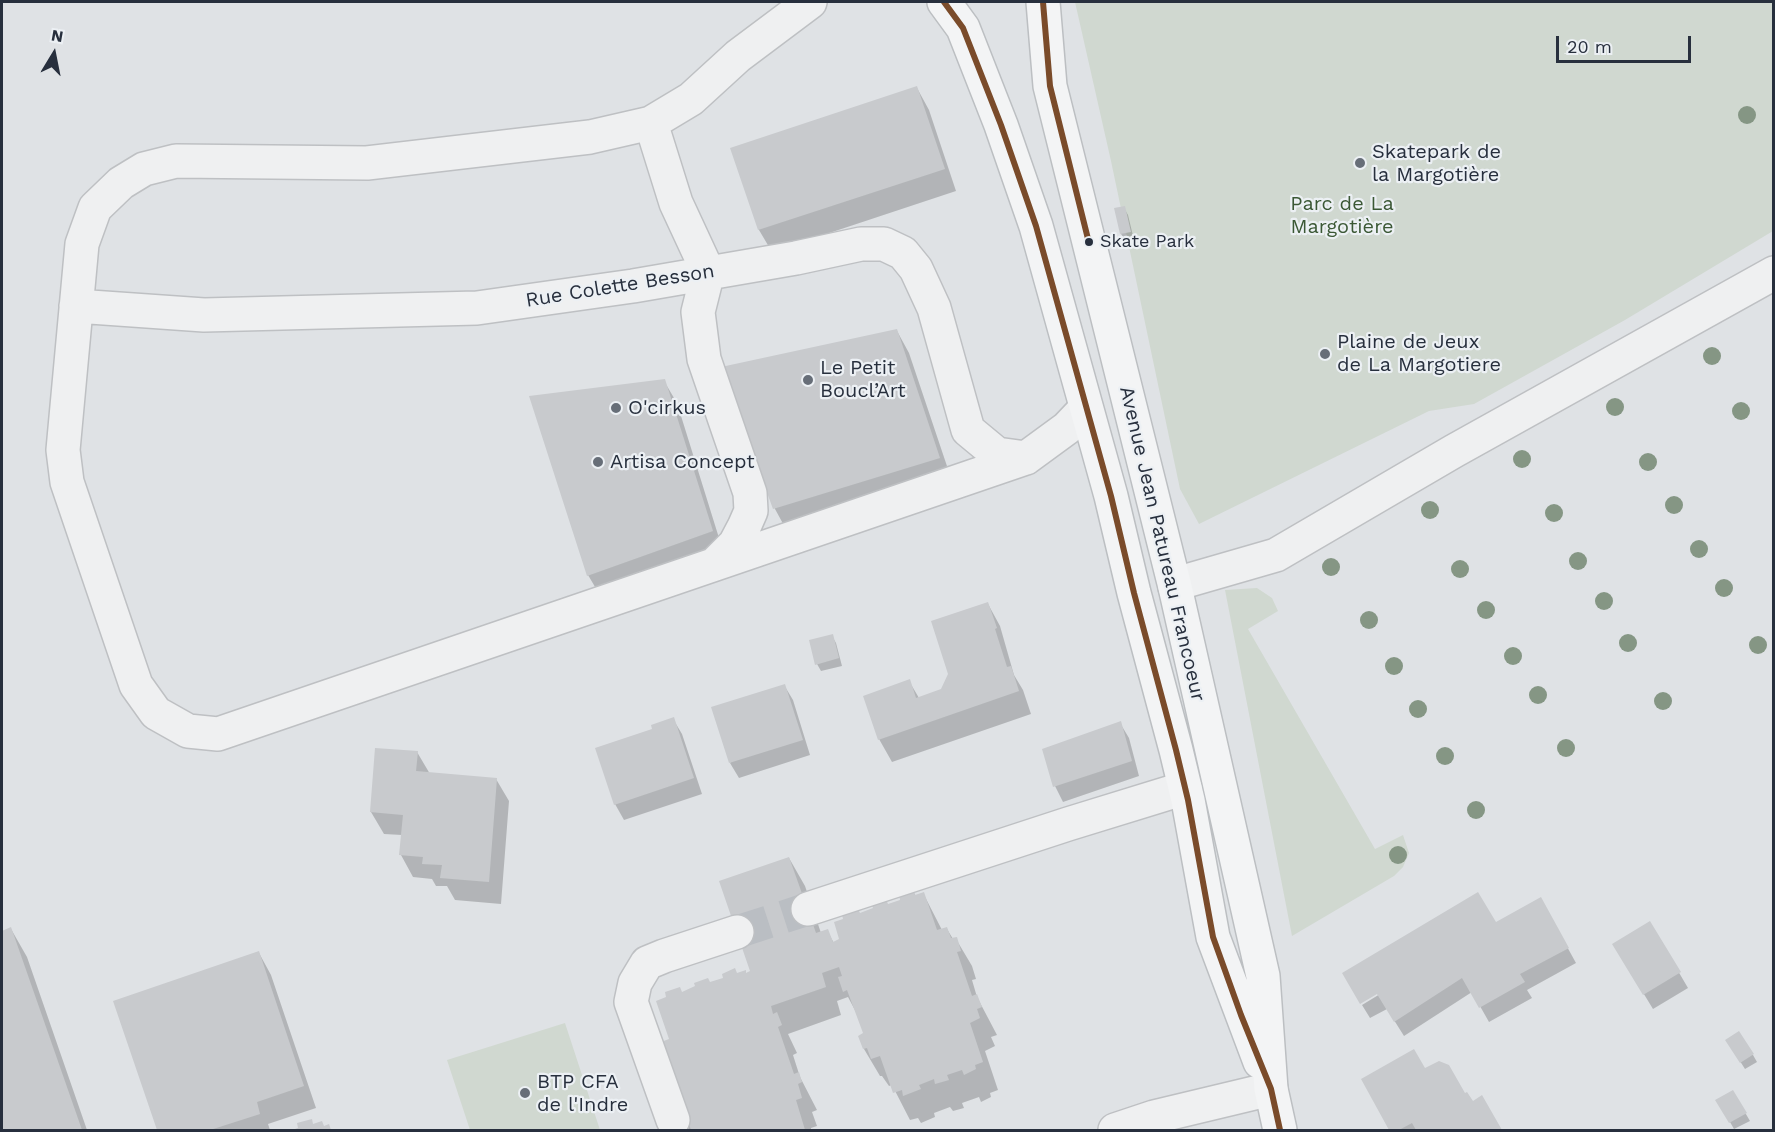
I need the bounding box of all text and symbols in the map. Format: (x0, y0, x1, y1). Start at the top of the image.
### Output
north arrow (24, 24, 84, 84)
scale bar (1559, 24, 1694, 62)
text: N (50, 25, 65, 46)
text: 20 m (1567, 36, 1612, 57)
place label: Skatepark de la Margotière (1372, 140, 1501, 187)
marker: Skatepark de la Margotière (1353, 156, 1367, 170)
park label: Parc de La Margotière (1290, 192, 1394, 239)
place label: Skate Park (1100, 231, 1194, 253)
marker: Skate Park (1083, 236, 1095, 248)
street label: Rue Colette Besson (524, 259, 716, 313)
place label: Plaine de Jeux de La Margotiere (1337, 330, 1501, 377)
marker: Plaine de Jeux de La Margotiere (1318, 347, 1332, 361)
place label: Le Petit Boucl’Art (820, 356, 906, 403)
marker: Le Petit Boucl’Art (801, 373, 815, 387)
street label: Avenue Jean Patureau Francoeur (1114, 384, 1210, 704)
place label: O'cirkus (628, 396, 706, 420)
marker: O'cirkus (609, 401, 623, 415)
place label: Artisa Concept (610, 450, 755, 474)
marker: Artisa Concept (591, 455, 605, 469)
place label: BTP CFA de l'Indre (537, 1070, 628, 1117)
marker: BTP CFA de l'Indre (518, 1086, 532, 1100)

